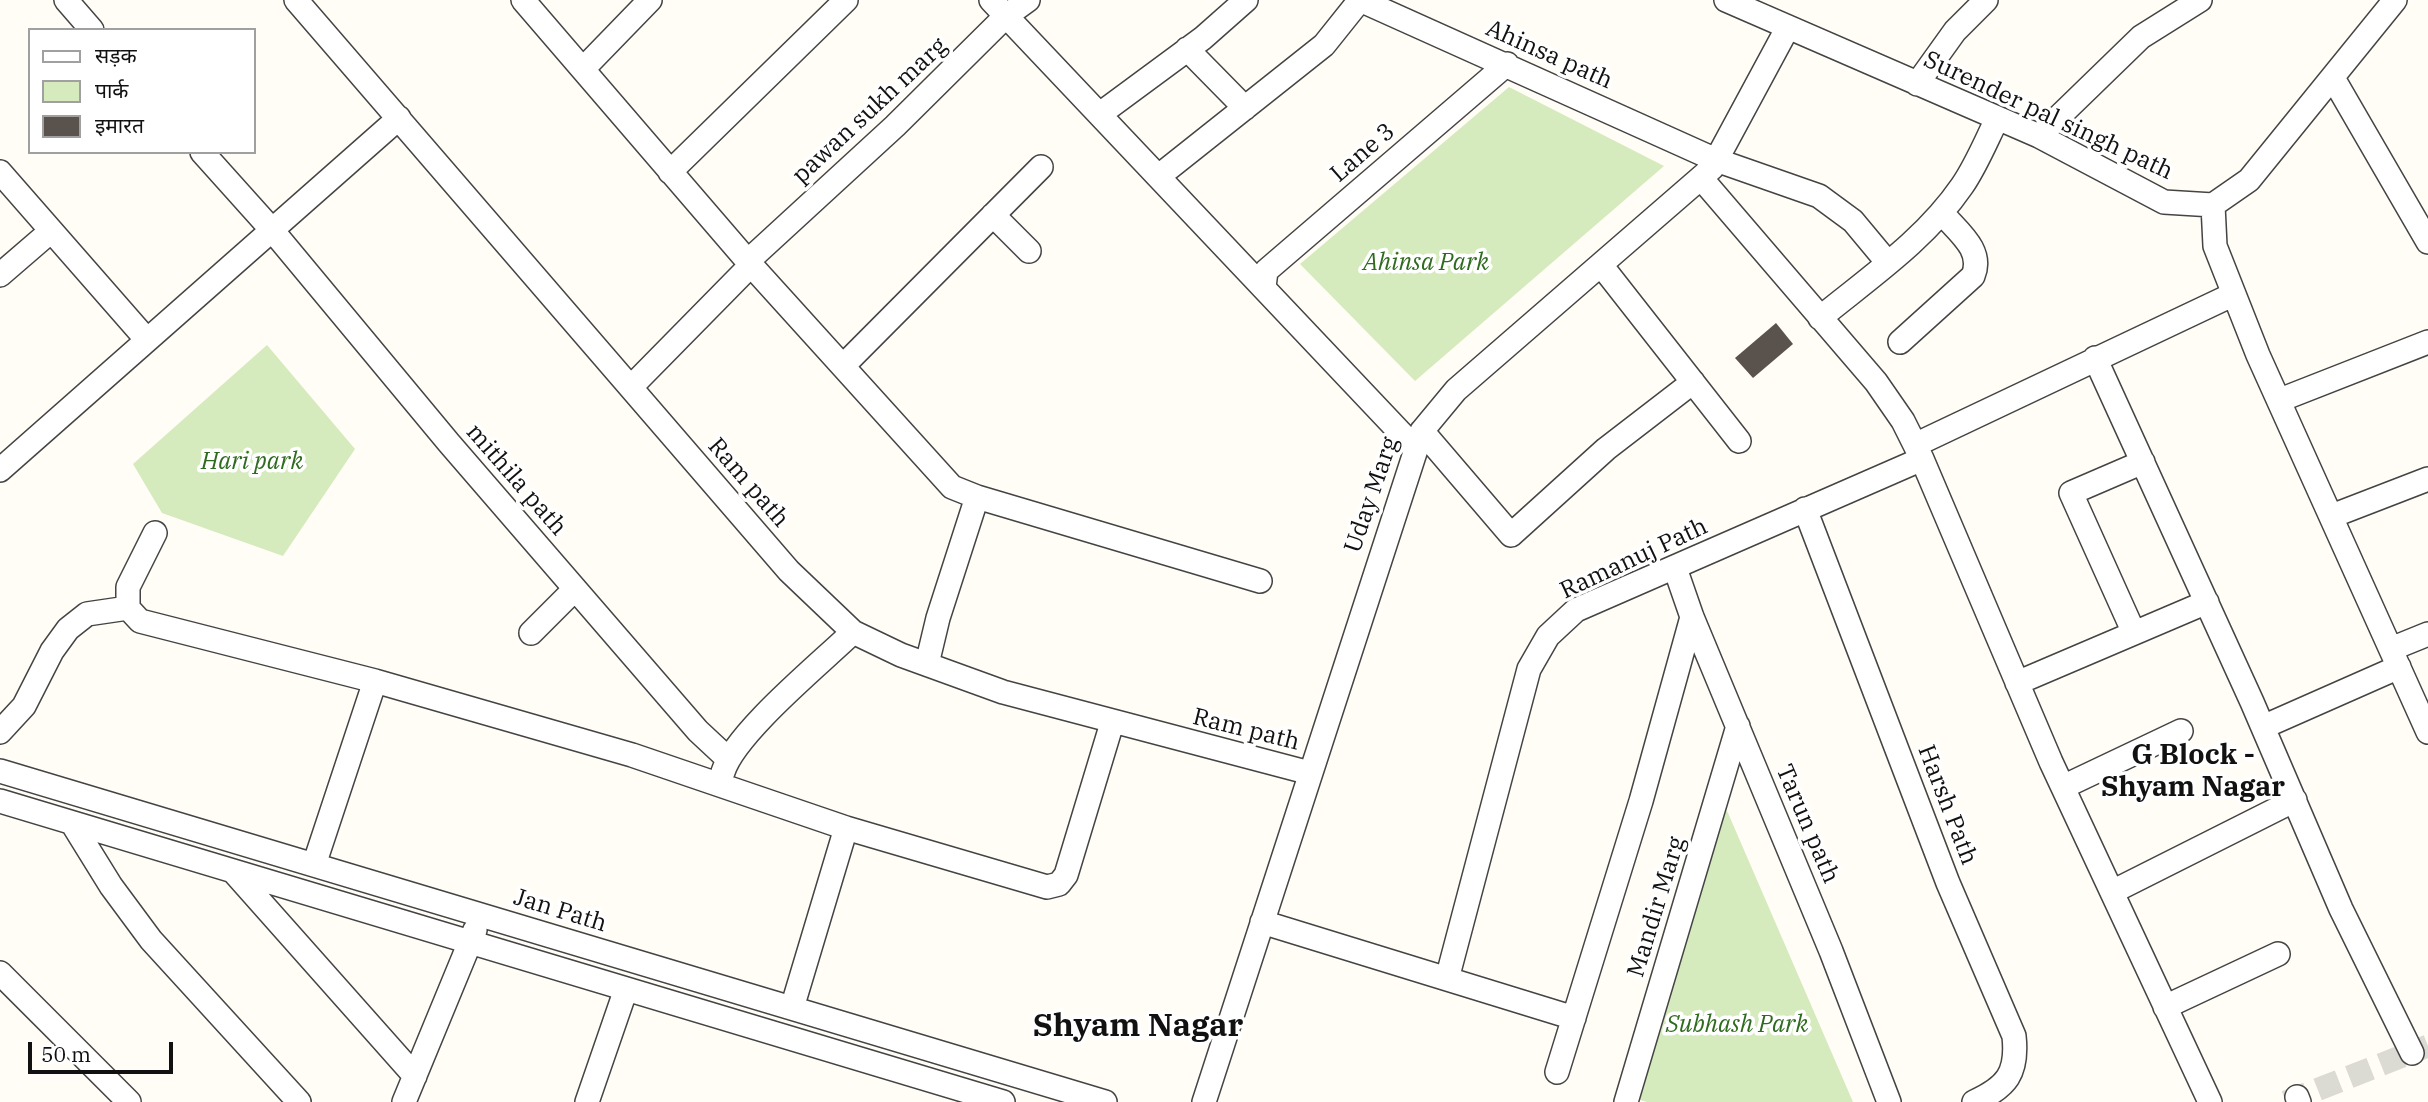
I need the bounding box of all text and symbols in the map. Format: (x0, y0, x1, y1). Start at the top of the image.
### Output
street label: Ahinsa path (1481, 14, 1617, 96)
legend (28, 28, 256, 154)
street label: pawan sukh marg (787, 32, 953, 190)
text: सड़क (95, 41, 137, 69)
street label: Surender pal singh path (1919, 46, 2177, 186)
text: पार्क (95, 76, 129, 104)
text: इमारत (95, 111, 144, 139)
street label: Lane 3 (1325, 117, 1401, 189)
park label: Ahinsa Park (1363, 249, 1489, 277)
street label: mithila path (460, 418, 572, 542)
street label: Ram path (701, 432, 795, 534)
street label: Uday Marg (1339, 433, 1405, 557)
park label: Hari park (201, 448, 303, 476)
street label: Ramanuj Path (1556, 512, 1712, 606)
street label: Ram path (1190, 703, 1302, 757)
district label: G Block - Shyam Nagar (2101, 739, 2285, 805)
street label: Harsh Path (1911, 741, 1983, 869)
street label: Tarun path (1769, 760, 1845, 888)
street label: Mandir Marg (1622, 833, 1692, 981)
street label: Jan Path (510, 883, 610, 939)
district label: Shyam Nagar (1033, 1008, 1243, 1046)
park label: Subhash Park (1666, 1011, 1808, 1039)
scale bar (32, 1028, 177, 1072)
text: 50 m (41, 1040, 91, 1068)

